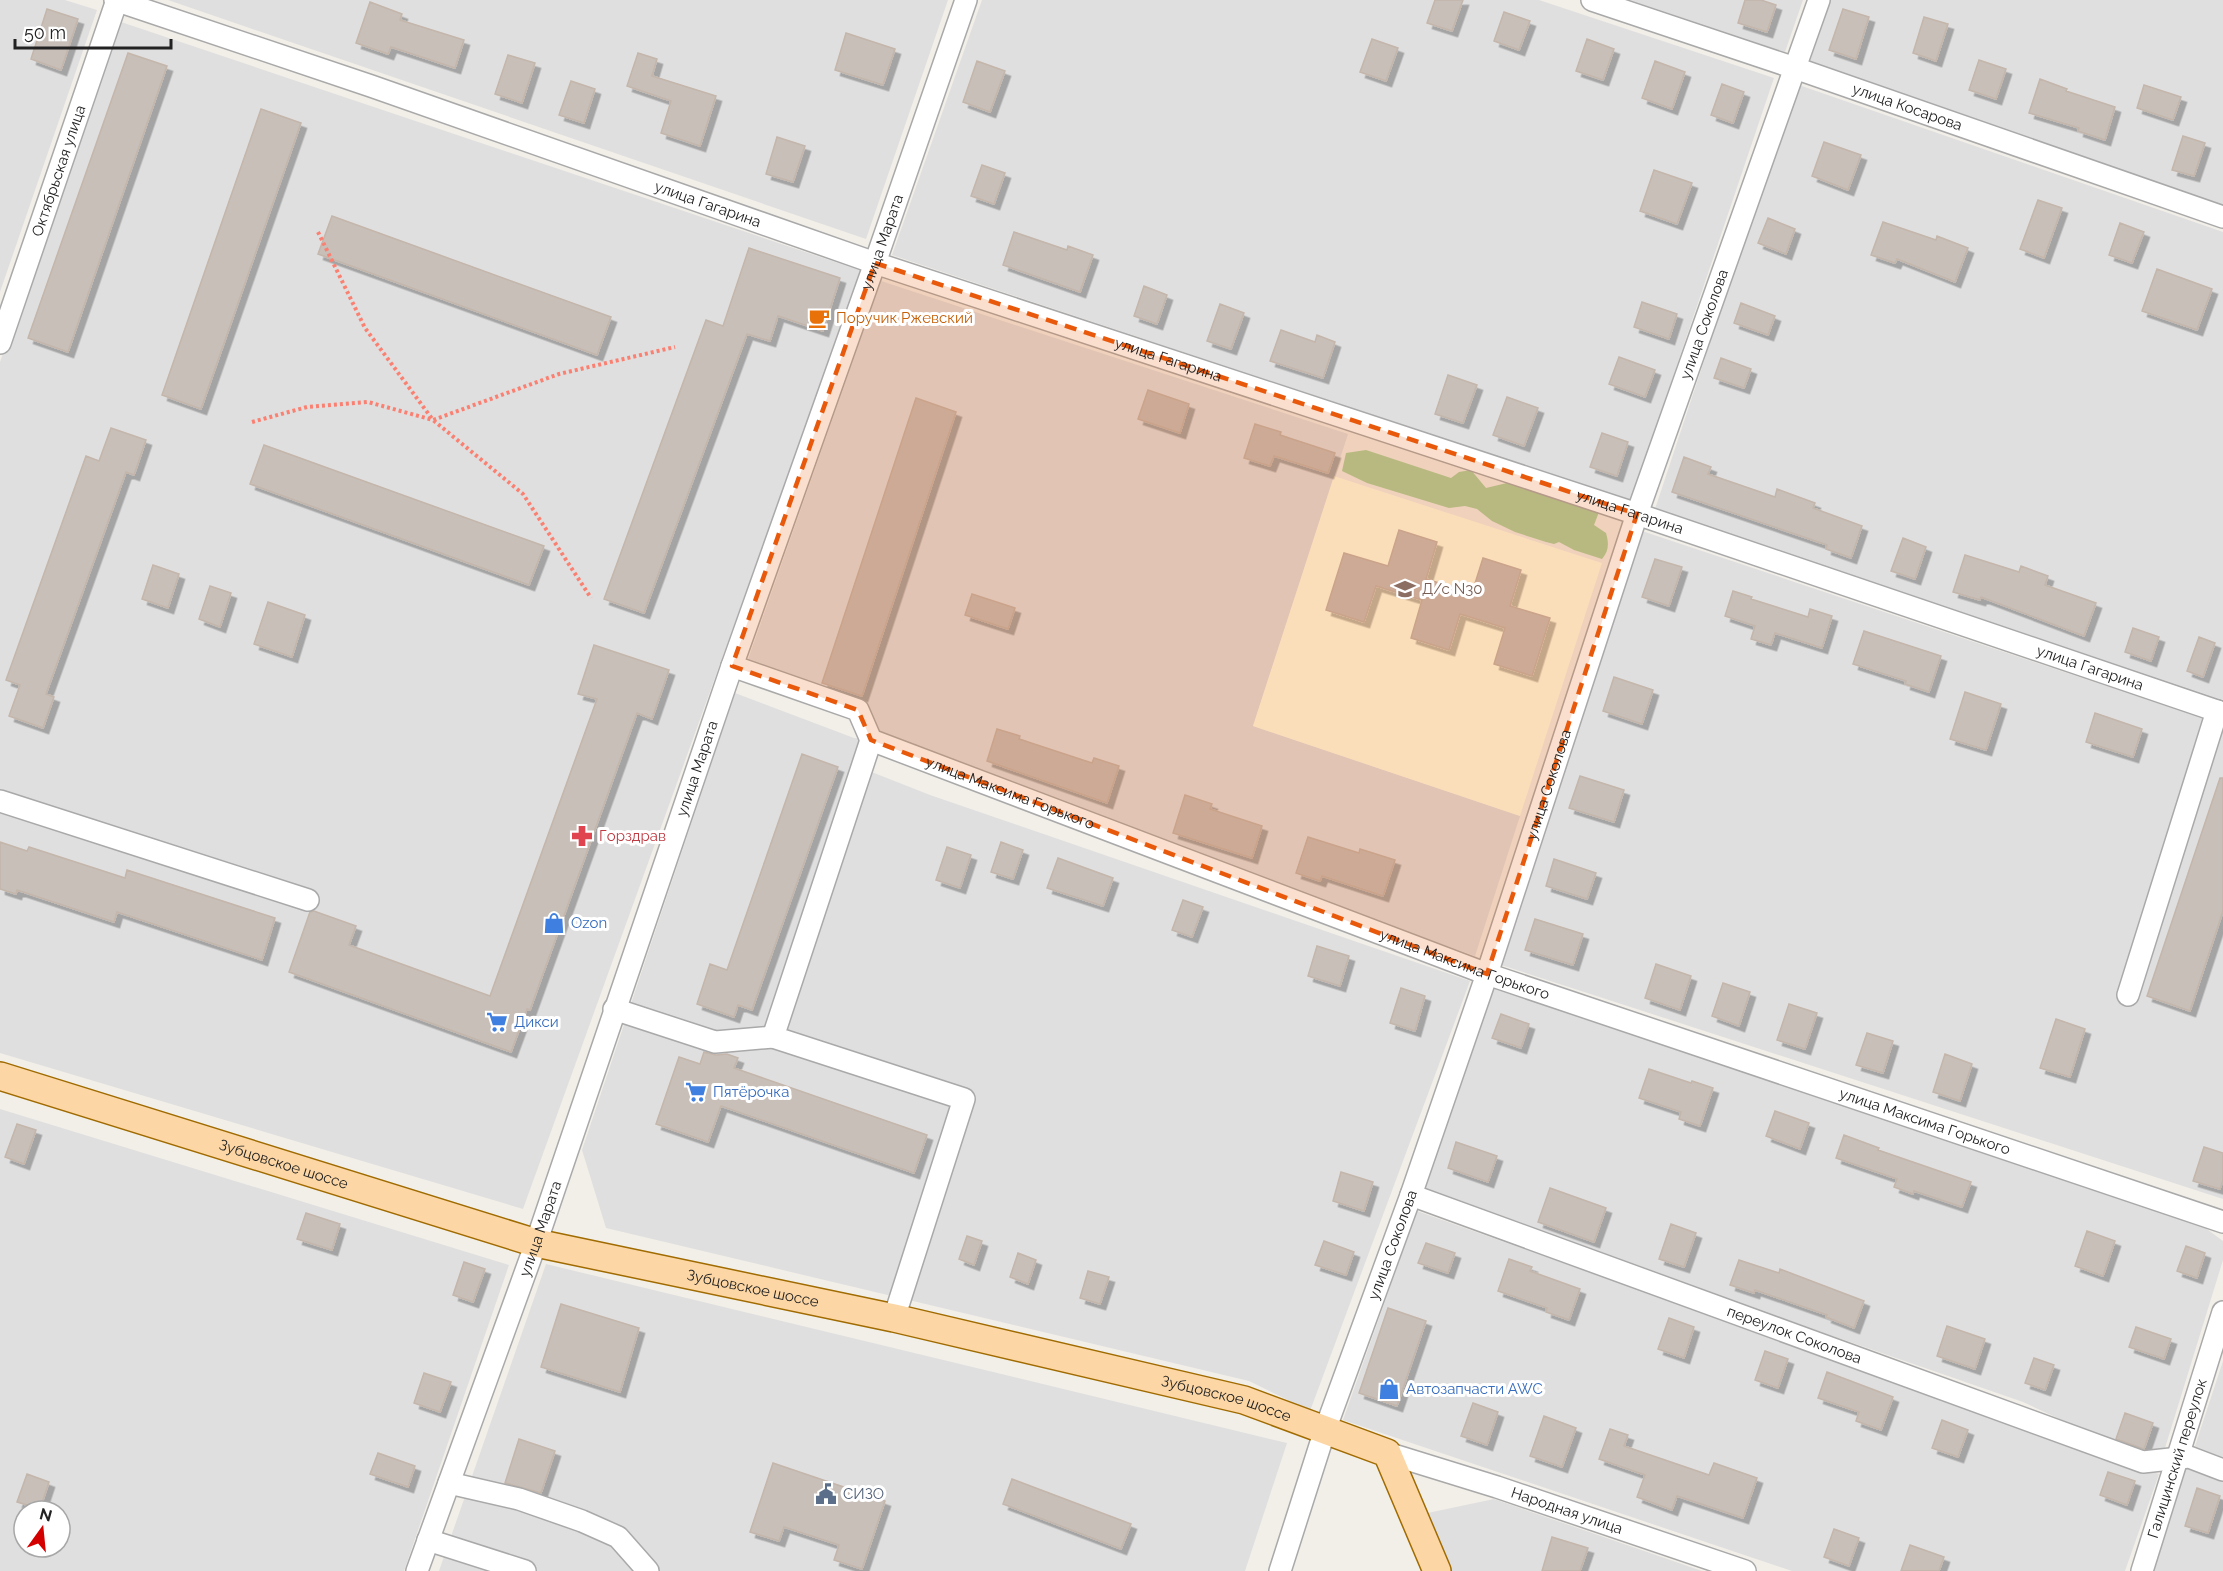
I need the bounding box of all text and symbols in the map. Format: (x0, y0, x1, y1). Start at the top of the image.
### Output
scale bar (15, 12, 171, 50)
text: 50 m (24, 22, 66, 43)
street label: улица Косарова (1850, 80, 1965, 135)
street label: Октябрьская улица (28, 103, 89, 239)
street label: улица Гагарина (652, 177, 763, 231)
street label: улица Марата (857, 192, 907, 292)
street label: улица Соколова (1676, 267, 1732, 382)
cafe icon: Поручик Ржевский (807, 306, 831, 330)
place label: Поручик Ржевский (836, 309, 973, 327)
street label: улица Гагарина (1112, 334, 1224, 386)
street label: улица Гагарина (1574, 486, 1686, 538)
school or university icon: Д/с N30 (1393, 577, 1417, 601)
place label: Д/с N30 (1422, 580, 1482, 598)
street label: улица Гагарина (2034, 641, 2146, 694)
street label: улица Марата (673, 718, 722, 819)
street label: улица Соколова (1522, 727, 1575, 842)
street label: улица Максима Горького (923, 753, 1097, 833)
pharmacy icon: Горздрав (570, 824, 594, 848)
place label: Горздрав (599, 827, 666, 845)
shop icon: Ozon (542, 911, 566, 935)
place label: Ozon (571, 914, 607, 932)
street label: улица Максима Горького (1377, 925, 1552, 1003)
supermarket icon: Дикси (485, 1010, 509, 1034)
place label: Дикси (514, 1013, 559, 1031)
supermarket icon: Пятёрочка (684, 1080, 708, 1104)
place label: Пятёрочка (713, 1083, 789, 1101)
street label: улица Максима Горького (1837, 1084, 2013, 1159)
street label: Зубцовское шоссе (217, 1136, 351, 1193)
street label: улица Марата (516, 1178, 565, 1279)
street label: улица Соколова (1364, 1188, 1421, 1302)
street label: Зубцовское шоссе (685, 1266, 821, 1311)
street label: переулок Соколова (1725, 1302, 1864, 1368)
street label: Зубцовское шоссе (1159, 1372, 1294, 1426)
street label: Галицинский переулок (2144, 1376, 2211, 1540)
shop icon: Автозапчасти AWC (1377, 1377, 1401, 1401)
place label: Автозапчасти AWC (1406, 1380, 1543, 1398)
public building icon: СИЗО (814, 1482, 838, 1506)
street label: Народная улица (1509, 1483, 1625, 1538)
place label: СИЗО (843, 1485, 884, 1503)
north arrow (12, 1499, 72, 1559)
text: N (37, 1504, 54, 1526)

